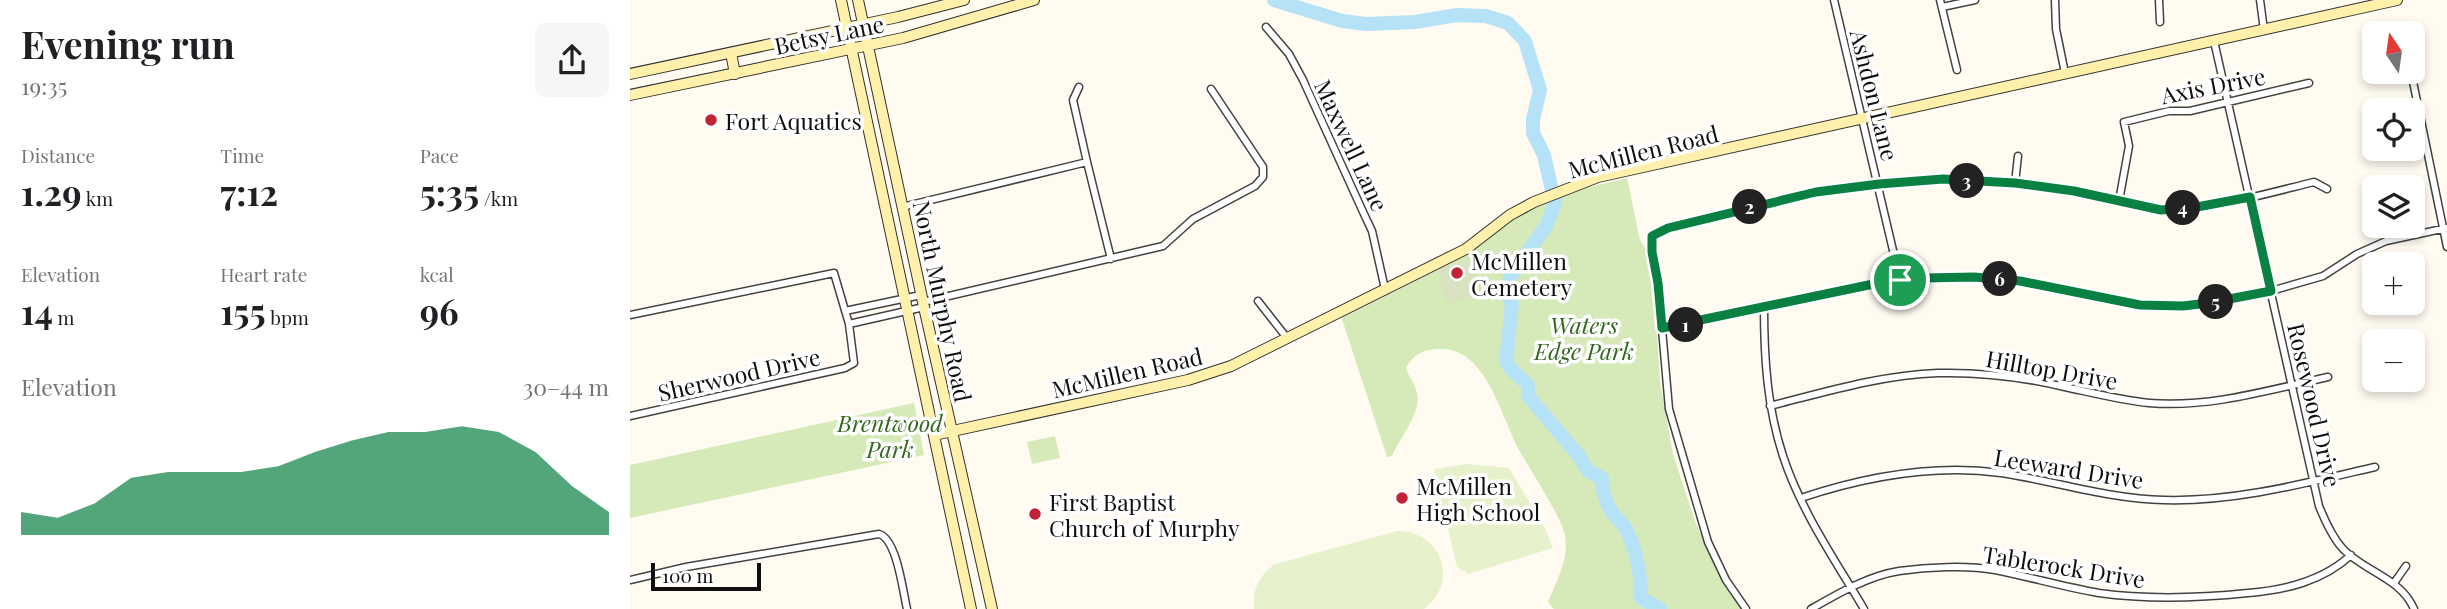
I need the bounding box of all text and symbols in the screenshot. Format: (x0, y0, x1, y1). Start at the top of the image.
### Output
street label: Betsy Lane (771, 7, 887, 61)
text: Evening run (21, 18, 235, 69)
north arrow (2362, 21, 2426, 84)
map controls (2362, 21, 2425, 392)
button: share (535, 23, 609, 97)
street label: Ashdon Lane (1844, 25, 1906, 164)
street label: Axis Drive (2157, 60, 2268, 110)
text: 19:35 (21, 70, 67, 101)
street label: Maxwell Lane (1308, 74, 1396, 216)
button: locate (2362, 98, 2425, 161)
place label: Fort Aquatics (725, 105, 862, 136)
marker: Fort Aquatics (703, 112, 719, 128)
street label: McMillen Road (1565, 117, 1721, 185)
text: Distance (21, 142, 95, 168)
text: Time (220, 142, 264, 168)
text: Pace (420, 142, 459, 168)
pin: 3 (1950, 164, 1984, 198)
text: 3 (1962, 167, 1971, 193)
text: 1.29 (21, 168, 82, 215)
text: 7:12 (220, 168, 278, 215)
text: 5:35 (420, 168, 479, 215)
button: layers (2362, 175, 2425, 238)
text: km (82, 185, 113, 211)
text: /km (479, 185, 518, 211)
pin: 2 (1732, 190, 1768, 224)
pin: 4 (2166, 190, 2200, 226)
text: 2 (1745, 193, 1754, 219)
text: 4 (2177, 194, 2188, 220)
street label: North Murphy Road (907, 197, 979, 405)
place label: McMillen Cemetery (1471, 245, 1573, 302)
pin (1870, 250, 1930, 310)
button: + (2362, 252, 2425, 315)
text: Elevation (21, 261, 100, 287)
text: Heart rate (220, 261, 307, 287)
text: kcal (420, 261, 454, 287)
icon: arrive (1881, 261, 1919, 299)
pin: 6 (1982, 262, 2018, 296)
marker: McMillen Cemetery (1449, 265, 1465, 281)
text: 6 (1994, 265, 2005, 291)
pin: 5 (2198, 284, 2234, 320)
text: 14 (21, 287, 53, 334)
text: 155 (220, 287, 265, 334)
text: 96 (420, 287, 459, 334)
text: 5 (2211, 288, 2220, 314)
text: m (53, 304, 75, 330)
text: bpm (265, 304, 309, 330)
pin: 1 (1668, 308, 1704, 342)
park label: Waters Edge Park (1533, 309, 1634, 366)
text: 1 (1682, 311, 1689, 337)
street label: Rosewood Drive (2281, 320, 2349, 490)
button: − (2362, 329, 2425, 392)
street label: Sherwood Drive (655, 340, 823, 408)
street label: McMillen Road (1049, 340, 1205, 404)
street label: Hilltop Drive (1984, 342, 2120, 396)
text: Elevation (21, 371, 117, 402)
text: 30–44 m (523, 371, 609, 402)
park label: Brentwood Park (836, 407, 943, 464)
street label: Leeward Drive (1992, 441, 2146, 495)
place label: McMillen High School (1416, 470, 1541, 527)
place label: First Baptist Church of Murphy (1049, 486, 1240, 543)
marker: McMillen High School (1394, 490, 1410, 506)
marker: First Baptist Church of Murphy (1027, 506, 1043, 522)
street label: Tablerock Drive (1981, 538, 2147, 594)
scale bar (651, 560, 761, 592)
text: 100 m (662, 562, 713, 588)

